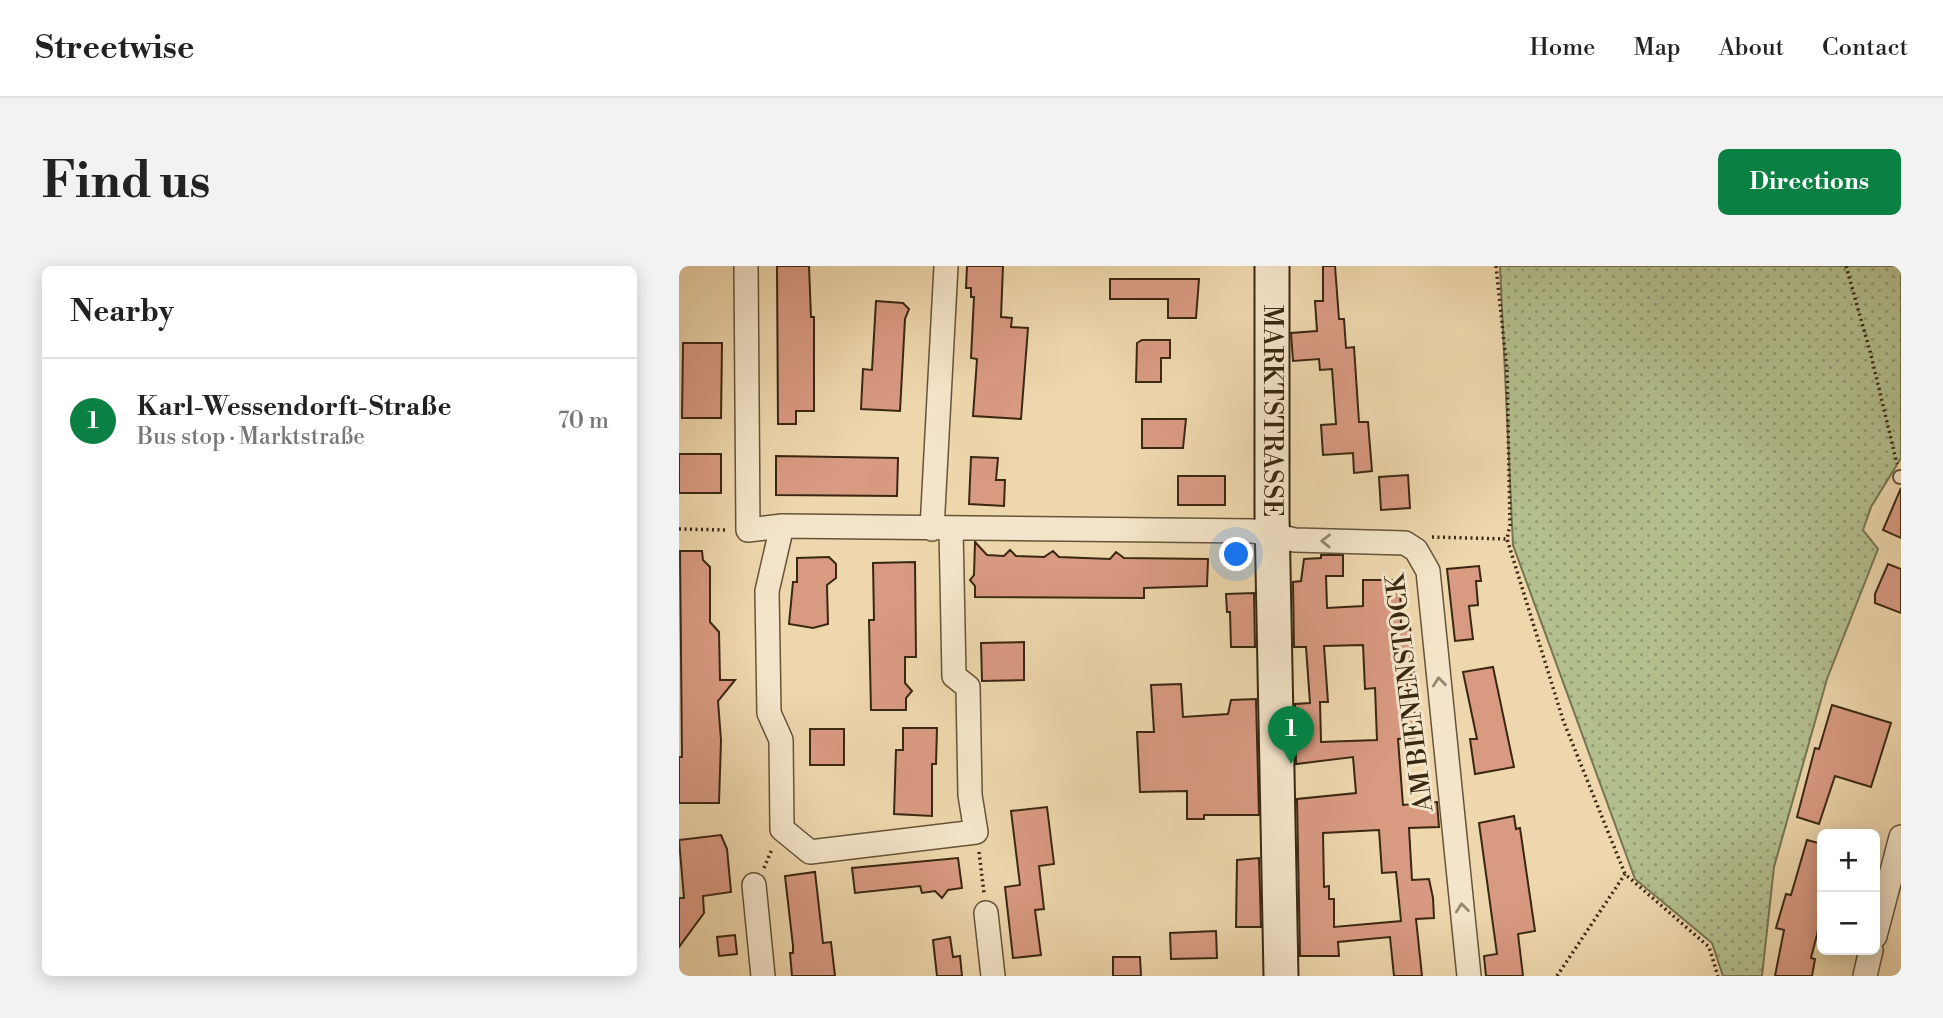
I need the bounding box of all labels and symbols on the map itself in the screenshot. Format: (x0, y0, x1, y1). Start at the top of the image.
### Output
street label: MARKTSTRASSE (1256, 305, 1288, 517)
one-way arrow (1320, 533, 1331, 548)
your location (1219, 537, 1253, 571)
street label: AM BIENENSTOCK (1379, 570, 1441, 815)
one-way arrow (1432, 676, 1447, 687)
pin: 1 (1268, 706, 1314, 764)
one-way arrow (1455, 902, 1470, 914)

